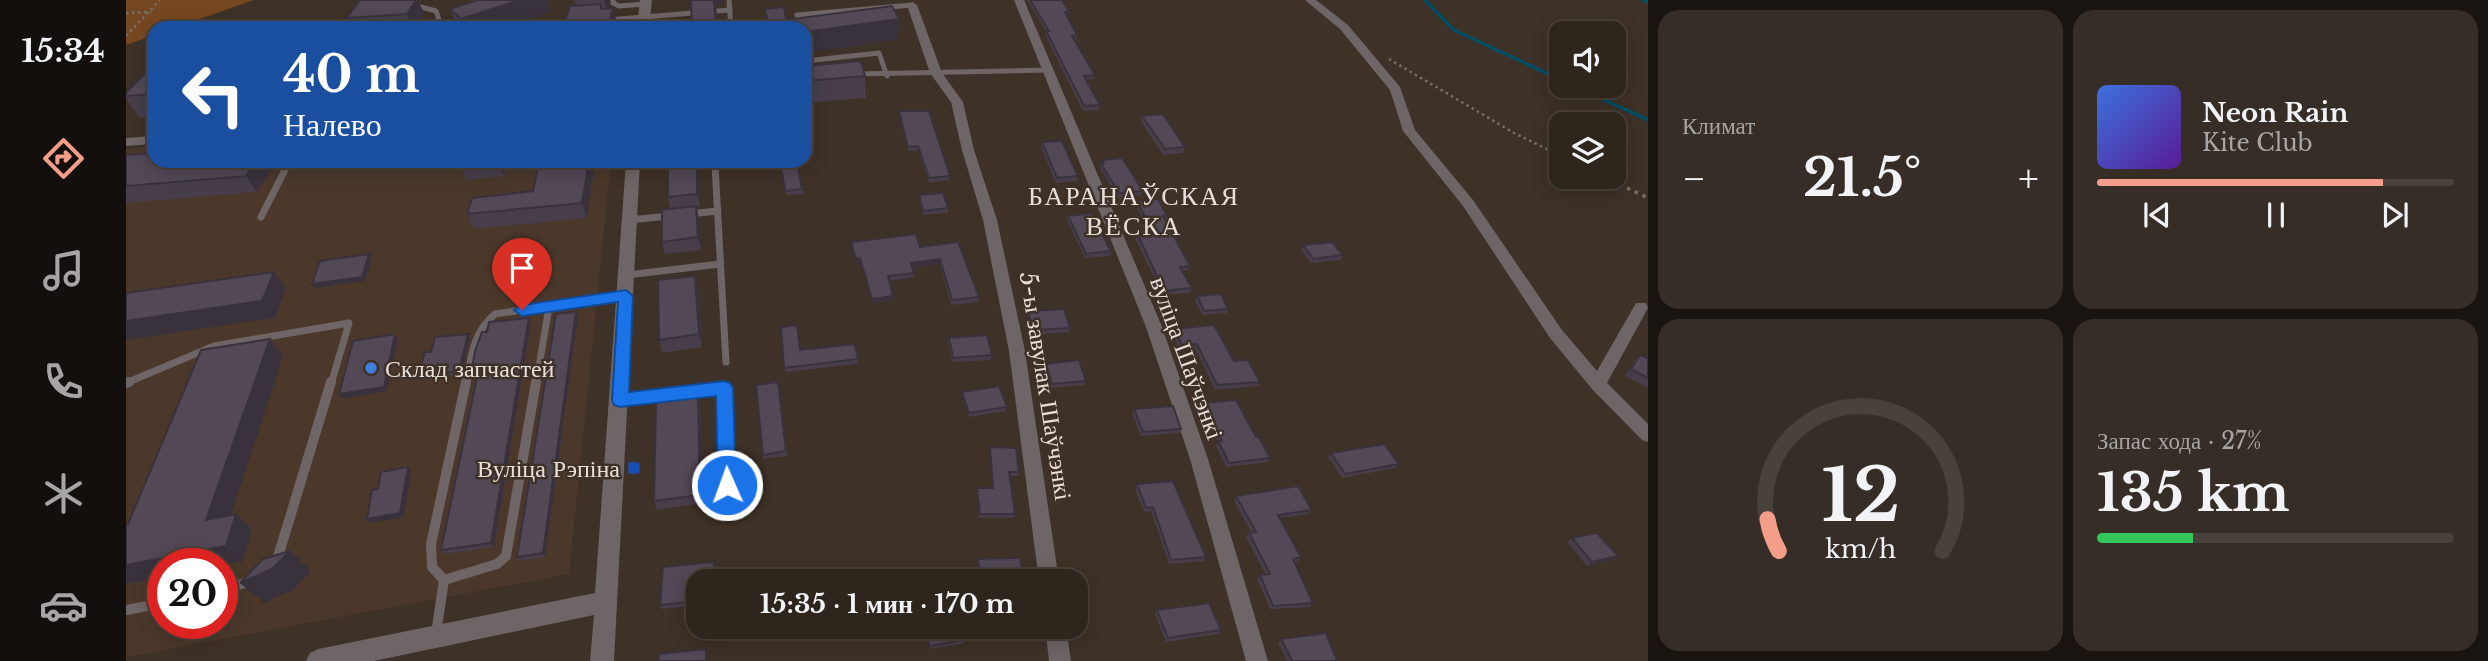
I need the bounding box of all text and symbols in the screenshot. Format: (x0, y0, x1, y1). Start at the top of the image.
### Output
map controls (1549, 21, 1626, 189)
button: sound (1549, 21, 1626, 98)
text: 15:34 (21, 31, 105, 71)
text: 40 m (283, 44, 420, 105)
icon: left (168, 49, 259, 140)
text: Neon Rain (2202, 97, 2348, 129)
text: Налево (283, 105, 382, 145)
button: layers (1549, 112, 1626, 189)
text: Климат (1682, 112, 1755, 140)
text: Kite Club (2202, 129, 2313, 157)
icon: directions (39, 134, 88, 183)
text: 21.5° (1803, 146, 1921, 210)
text: − (1682, 155, 1706, 202)
text: + (2018, 155, 2039, 202)
district label: БАРАНАЎСКАЯ ВЁСКА (1028, 180, 1240, 242)
icon: previous (2138, 196, 2176, 234)
icon: pause (2257, 196, 2295, 234)
icon: next (2376, 196, 2414, 234)
pin (492, 238, 552, 310)
icon: music (39, 246, 88, 295)
icon: arrive (503, 249, 541, 287)
street label: 5-ы завулак Шаўчэнкі (1014, 270, 1078, 503)
street label: вуліца Шаўчэнкі (1144, 273, 1230, 444)
place label: Склад запчастей (385, 354, 555, 383)
icon: phone (39, 357, 88, 406)
marker: Склад запчастей (363, 360, 379, 376)
text: Запас хода · 27% (2097, 427, 2262, 455)
position arrow (690, 448, 764, 522)
text: 12 (1821, 450, 1900, 541)
place label: Вуліца Рэпіна (477, 454, 620, 483)
marker: Вуліца Рэпіна (626, 460, 642, 476)
text: 135 km (2097, 461, 2290, 525)
icon: climate (39, 469, 88, 518)
text: km/h (1825, 534, 1896, 565)
speed limit sign: 20 (147, 548, 238, 639)
icon: car (39, 581, 88, 630)
text: 15:35 · 1 мин · 170 m (760, 588, 1014, 620)

